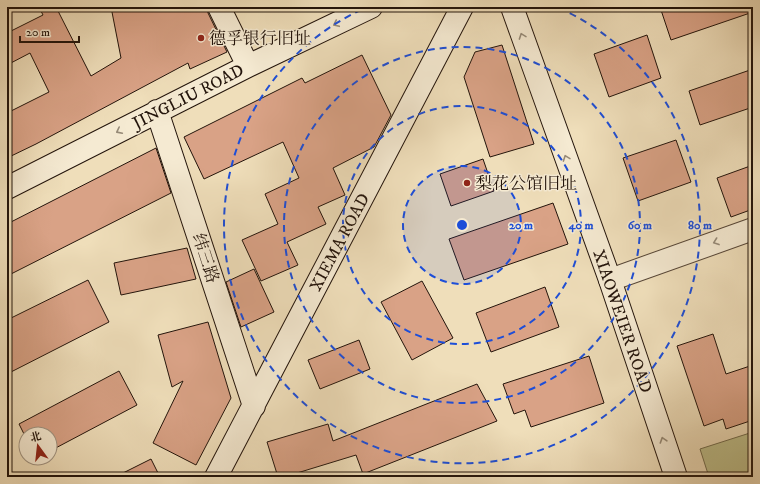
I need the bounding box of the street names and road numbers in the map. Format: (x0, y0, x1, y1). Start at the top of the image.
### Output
street label: JINGLIU ROAD (127, 59, 248, 135)
street label: XIEMA ROAD (305, 190, 375, 295)
street label: 纬三路 (187, 231, 223, 286)
street label: XIAOWEIER ROAD (587, 247, 657, 396)

